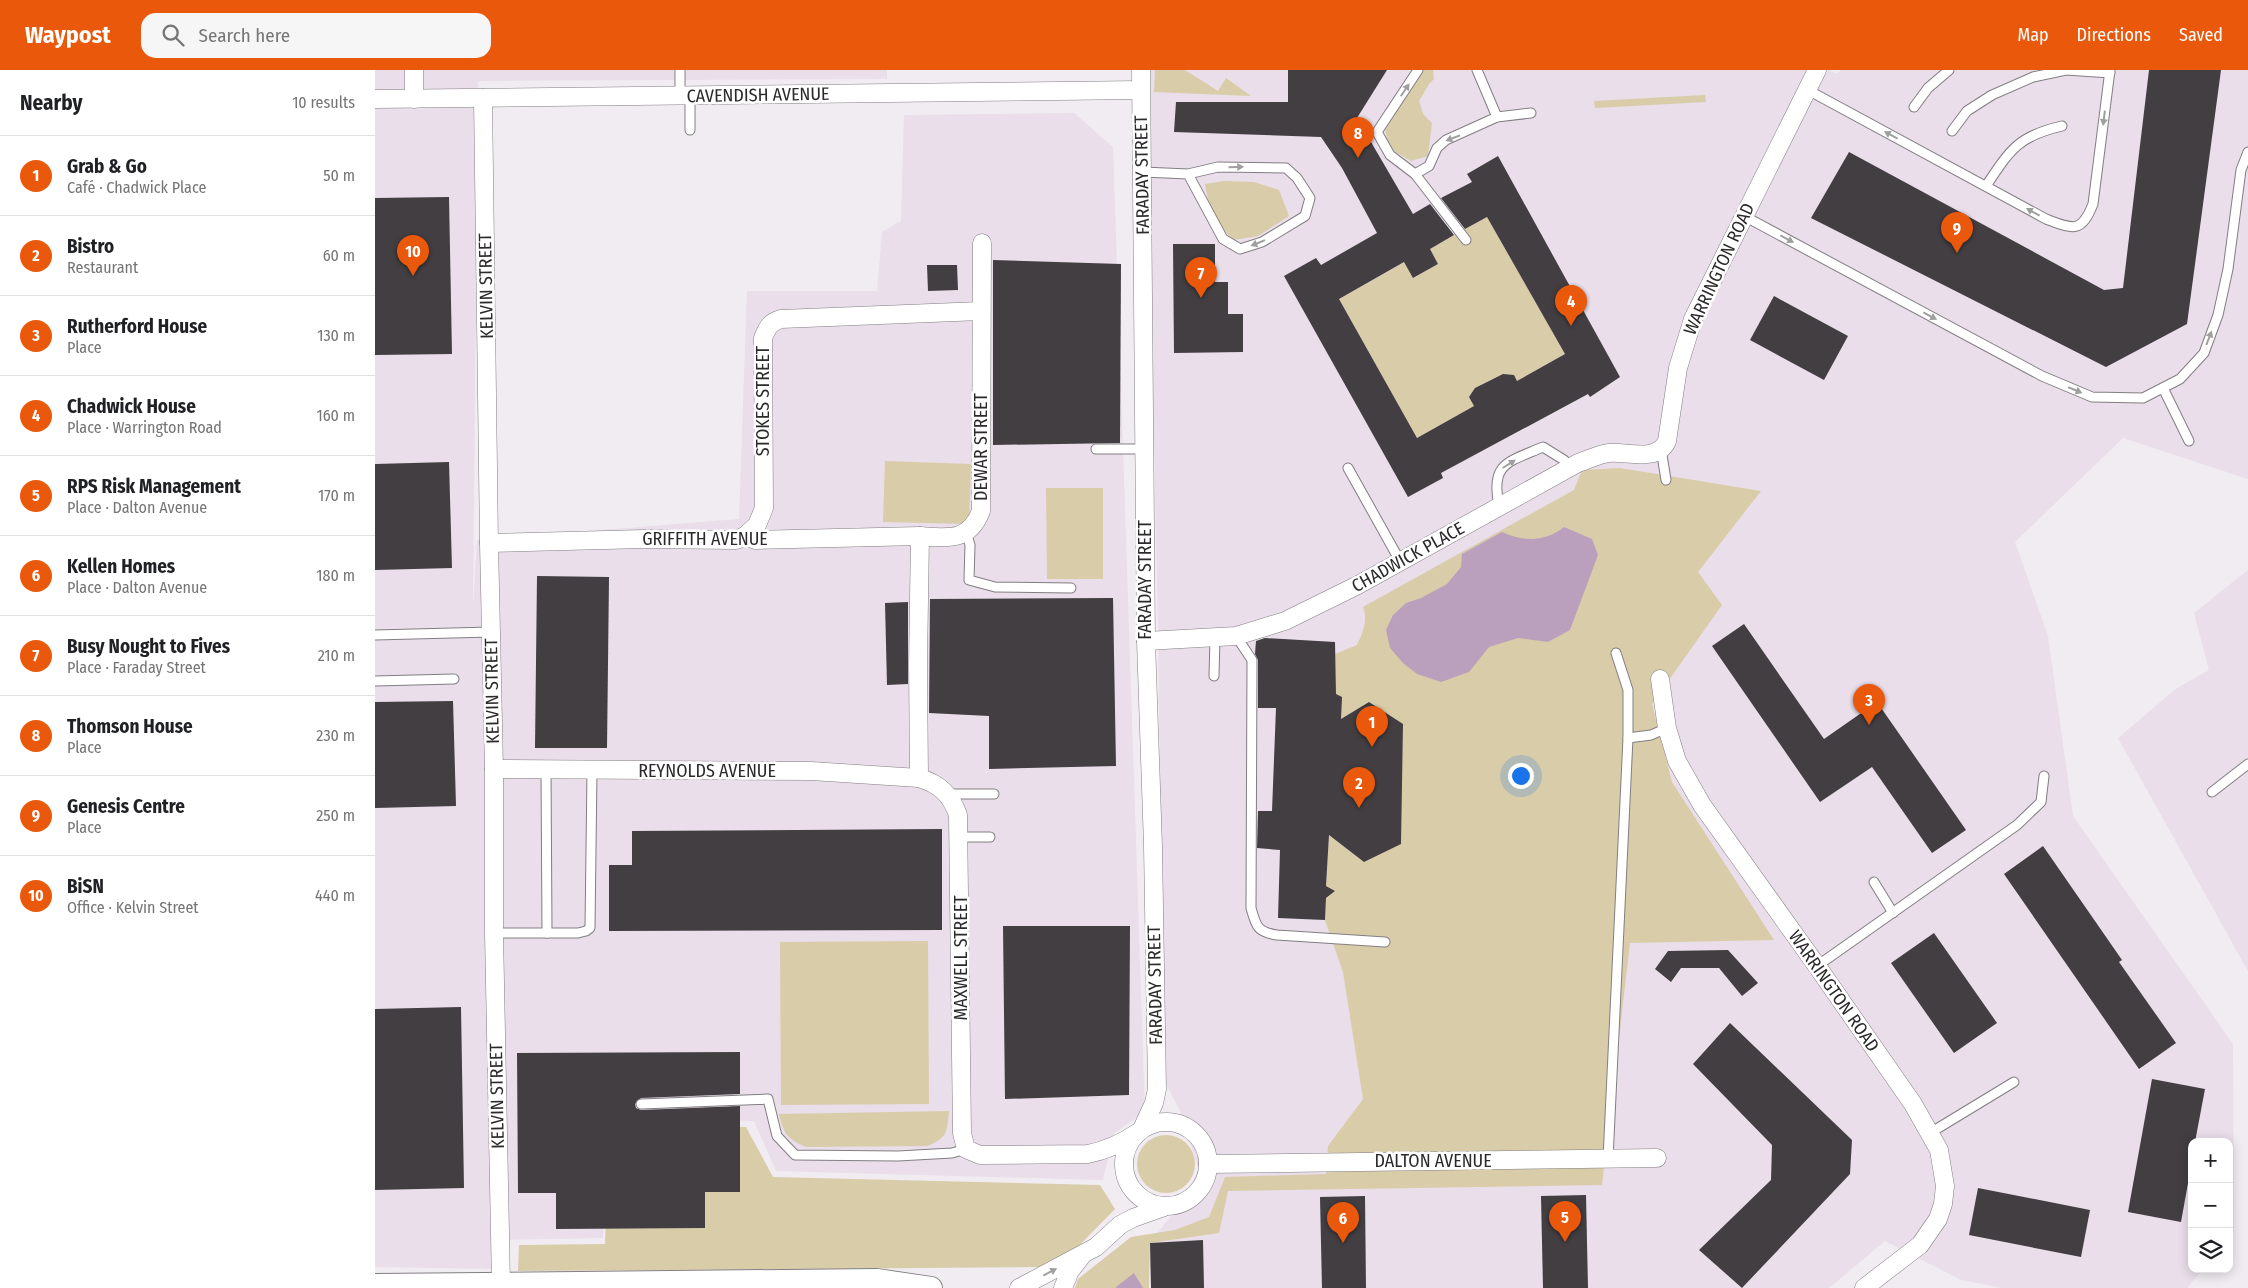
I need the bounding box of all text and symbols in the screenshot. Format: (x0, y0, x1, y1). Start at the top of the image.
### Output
search box (141, 13, 491, 58)
text: Waypost (25, 21, 111, 49)
icon: search (159, 21, 187, 49)
text: Search here (199, 24, 290, 47)
text: Map (2017, 24, 2049, 46)
text: Directions (2077, 24, 2151, 46)
text: Saved (2179, 24, 2223, 46)
street label: CAVENDISH AVENUE (686, 83, 830, 107)
one-way arrow (1400, 84, 1410, 97)
text: Nearby (20, 90, 82, 116)
text: 10 results (292, 93, 355, 112)
one-way arrow (2100, 111, 2108, 127)
street label: FARADAY STREET (1130, 114, 1154, 235)
pin: 8 (1342, 117, 1374, 158)
one-way arrow (1884, 130, 1897, 139)
one-way arrow (1445, 134, 1460, 142)
text: Grab & Go (67, 155, 147, 178)
one-way arrow (1228, 163, 1244, 171)
text: 1 (33, 166, 39, 185)
text: 50 m (323, 166, 355, 185)
text: Café · Chadwick Place (67, 178, 206, 197)
street label: WARRINGTON ROAD (1679, 200, 1759, 338)
one-way arrow (2026, 208, 2041, 216)
pin: 9 (1941, 212, 1973, 253)
street label: KELVIN STREET (474, 232, 498, 339)
text: Bistro (67, 235, 114, 258)
pin: 10 (397, 235, 429, 276)
one-way arrow (1780, 235, 1794, 243)
one-way arrow (1251, 239, 1265, 247)
text: 2 (32, 246, 40, 265)
text: 60 m (323, 246, 355, 265)
pin: 7 (1185, 257, 1217, 298)
text: Restaurant (67, 258, 138, 277)
pin: 4 (1555, 285, 1587, 326)
one-way arrow (1923, 312, 1937, 320)
text: Rutherford House (67, 315, 207, 338)
text: 3 (32, 326, 40, 345)
text: 130 m (317, 326, 355, 345)
one-way arrow (2206, 331, 2213, 346)
text: Place (67, 338, 102, 357)
street label: STOKES STREET (752, 345, 774, 456)
one-way arrow (2067, 387, 2082, 394)
street label: DEWAR STREET (970, 392, 992, 501)
text: Chadwick House (67, 395, 196, 418)
text: 4 (32, 406, 40, 425)
text: 160 m (316, 406, 355, 425)
text: Place · Warrington Road (67, 418, 222, 437)
one-way arrow (1502, 459, 1516, 468)
text: RPS Risk Management (67, 475, 241, 498)
text: 5 (32, 486, 40, 505)
text: 170 m (318, 486, 355, 505)
text: Place · Dalton Avenue (67, 498, 207, 517)
street label: CHADWICK PLACE (1348, 517, 1468, 597)
street label: FARADAY STREET (1134, 519, 1156, 640)
street label: GRIFFITH AVENUE (642, 528, 768, 550)
text: Kellen Homes (67, 555, 175, 578)
text: 6 (32, 566, 40, 585)
text: 180 m (316, 566, 355, 585)
text: Place · Dalton Avenue (67, 578, 207, 597)
text: Busy Nought to Fives (67, 635, 230, 658)
street label: KELVIN STREET (480, 637, 504, 744)
text: 7 (33, 646, 39, 665)
text: 210 m (318, 646, 355, 665)
text: Place · Faraday Street (67, 658, 206, 677)
pin: 3 (1853, 684, 1885, 725)
pin: 1 (1356, 706, 1388, 747)
text: Thomson House (67, 715, 193, 738)
text: 8 (32, 726, 40, 745)
text: 230 m (316, 726, 355, 745)
text: Place (67, 738, 102, 757)
street label: REYNOLDS AVENUE (638, 760, 776, 782)
your location (1508, 763, 1534, 789)
pin: 2 (1343, 767, 1375, 808)
text: Genesis Centre (67, 795, 185, 818)
text: 9 (32, 806, 40, 825)
text: 250 m (316, 806, 355, 825)
text: Place (67, 818, 102, 837)
text: BiSN (67, 875, 104, 898)
text: 10 (28, 886, 44, 905)
text: 440 m (315, 886, 355, 905)
street label: MAXWELL STREET (950, 895, 972, 1021)
text: Office · Kelvin Street (67, 898, 199, 917)
street label: FARADAY STREET (1143, 924, 1167, 1045)
street label: WARRINGTON ROAD (1784, 926, 1884, 1056)
street label: KELVIN STREET (485, 1042, 509, 1149)
map controls (2188, 1138, 2233, 1273)
button: + (2188, 1138, 2233, 1183)
street label: DALTON AVENUE (1374, 1150, 1492, 1172)
button: − (2188, 1183, 2233, 1228)
pin: 5 (1549, 1201, 1581, 1242)
pin: 6 (1327, 1202, 1359, 1243)
button: layers (2188, 1228, 2233, 1273)
one-way arrow (1043, 1268, 1057, 1276)

